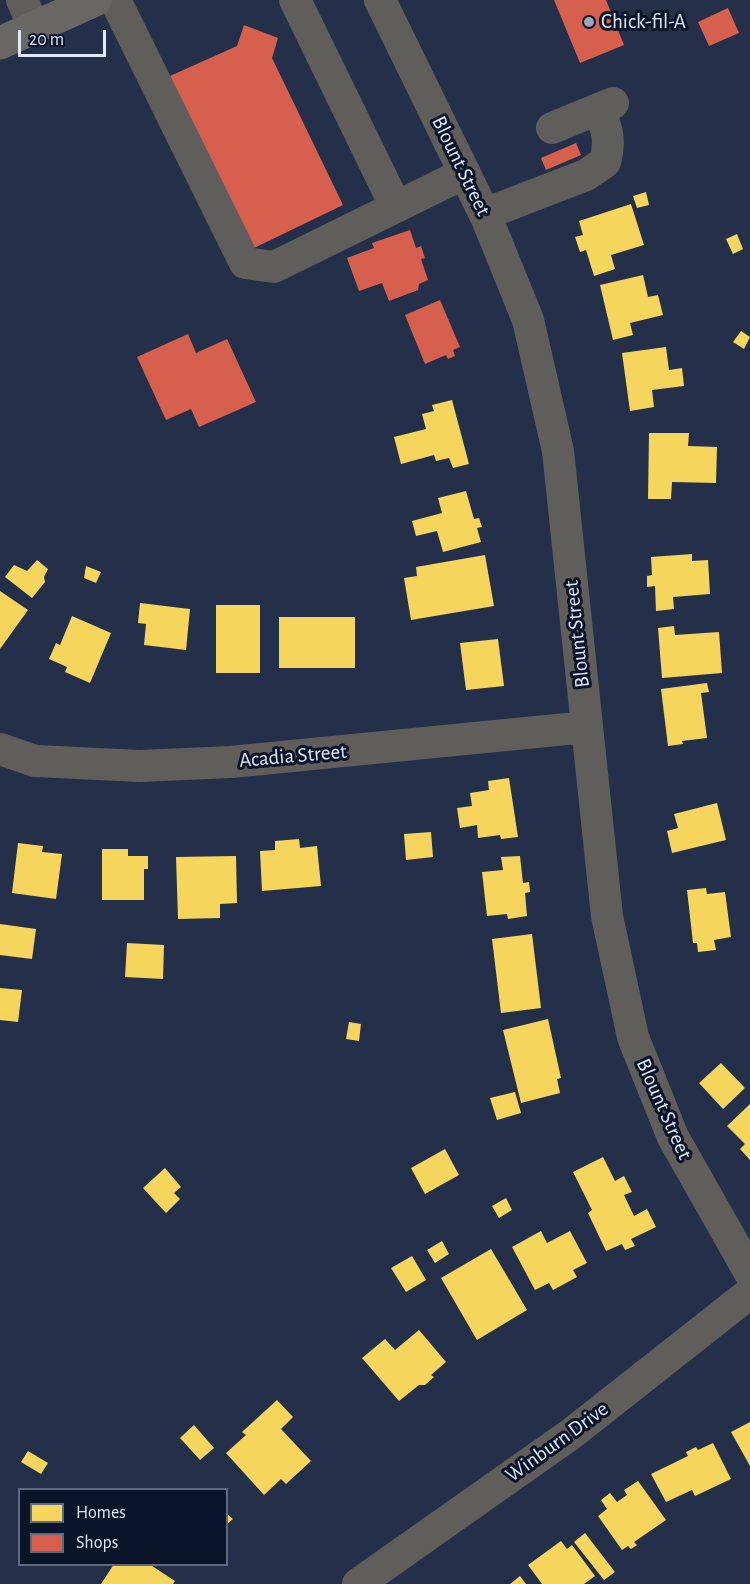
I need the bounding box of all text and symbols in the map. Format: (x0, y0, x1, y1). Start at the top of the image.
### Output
place label: Chick-fil-A (601, 9, 686, 35)
marker: Chick-fil-A (582, 15, 596, 29)
scale bar (21, 18, 110, 56)
text: 20 m (29, 31, 64, 49)
street label: Blount Street (426, 112, 496, 220)
street label: Blount Street (559, 579, 595, 689)
street label: Acadia Street (238, 739, 348, 773)
street label: Blount Street (631, 1055, 697, 1163)
street label: Winburn Drive (501, 1396, 613, 1488)
legend (18, 1488, 228, 1566)
text: Homes (76, 1504, 126, 1522)
text: Shops (76, 1534, 118, 1552)

